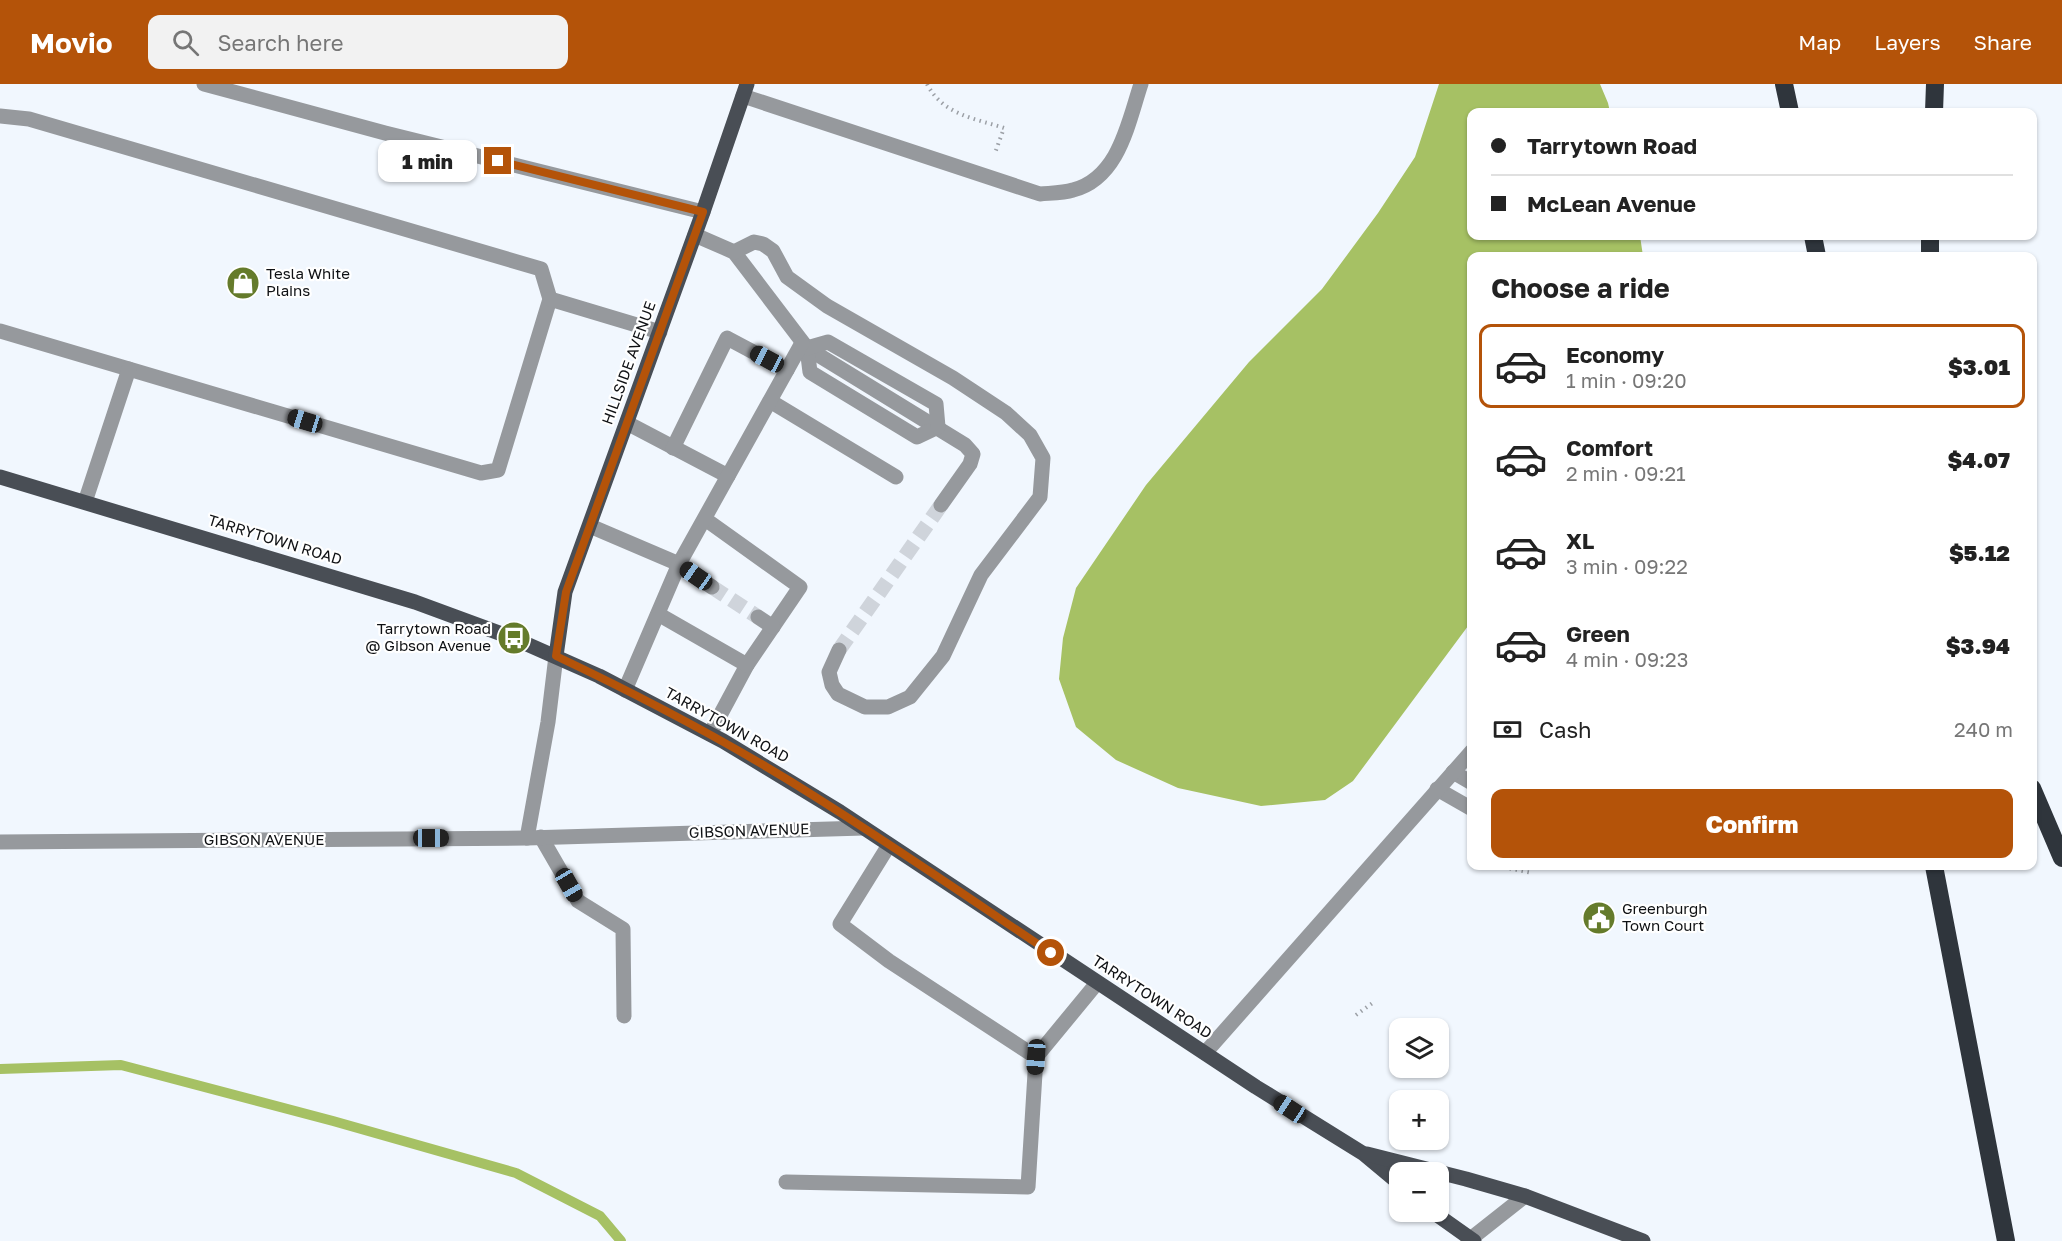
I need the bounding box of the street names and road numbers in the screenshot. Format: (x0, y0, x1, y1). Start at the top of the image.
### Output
street label: HILLSIDE AVENUE (597, 298, 659, 427)
street label: TARRYTOWN ROAD (206, 510, 344, 568)
street label: TARRYTOWN ROAD (662, 683, 793, 766)
street label: GIBSON AVENUE (688, 819, 810, 841)
street label: GIBSON AVENUE (204, 830, 324, 848)
street label: TARRYTOWN ROAD (1089, 951, 1216, 1042)

